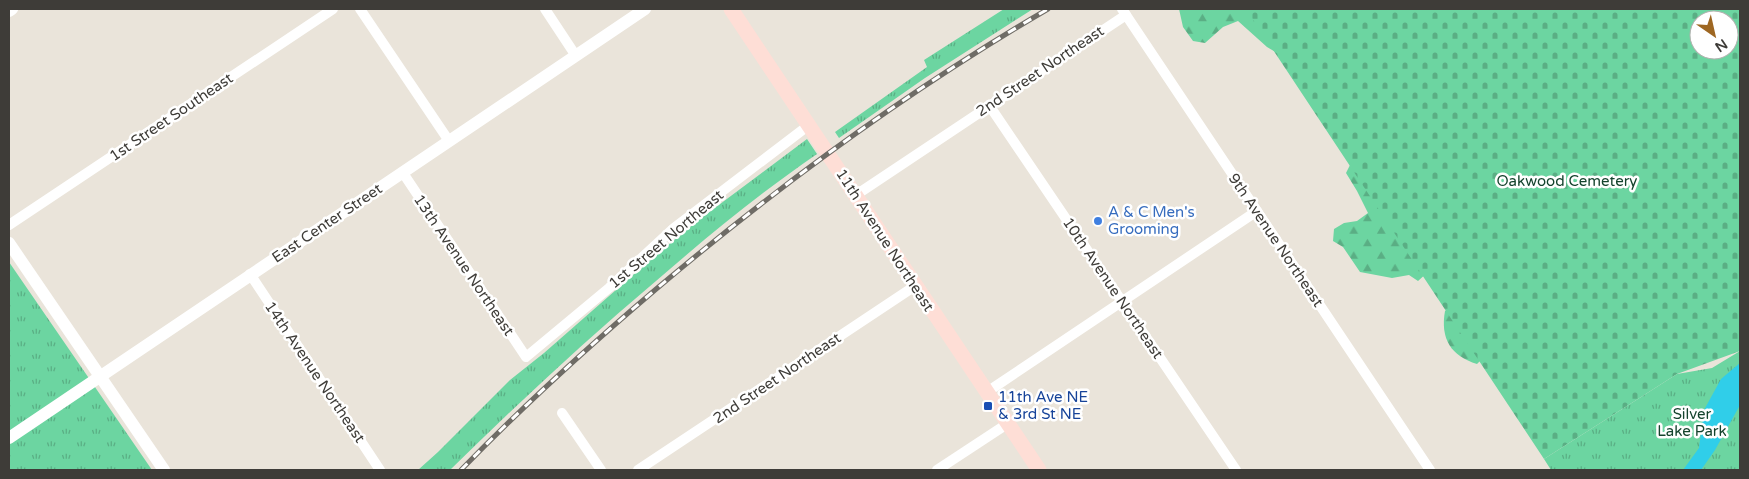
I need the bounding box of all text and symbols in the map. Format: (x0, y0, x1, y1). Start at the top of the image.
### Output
north arrow (1689, 10, 1739, 60)
street label: 2nd Street Northeast (973, 21, 1107, 120)
text: N (1712, 35, 1730, 56)
street label: 1st Street Southeast (106, 69, 236, 165)
street label: 11th Avenue Northeast (832, 165, 938, 315)
street label: 9th Avenue Northeast (1225, 170, 1328, 310)
park label: Oakwood Cemetery (1497, 172, 1637, 190)
street label: East Center Street (269, 179, 386, 267)
street label: 1st Street Northeast (605, 186, 727, 292)
street label: 13th Avenue Northeast (410, 191, 518, 339)
place label: A & C Men's Grooming (1108, 203, 1195, 238)
street label: 10th Avenue Northeast (1059, 214, 1167, 362)
marker: A & C Men's Grooming (1092, 215, 1104, 227)
street label: 14th Avenue Northeast (261, 298, 369, 446)
street label: 2nd Street Northeast (710, 328, 844, 427)
place label: 11th Ave NE & 3rd St NE (998, 388, 1088, 423)
marker: 11th Ave NE & 3rd St NE (982, 400, 994, 412)
park label: Silver Lake Park (1657, 405, 1727, 440)

